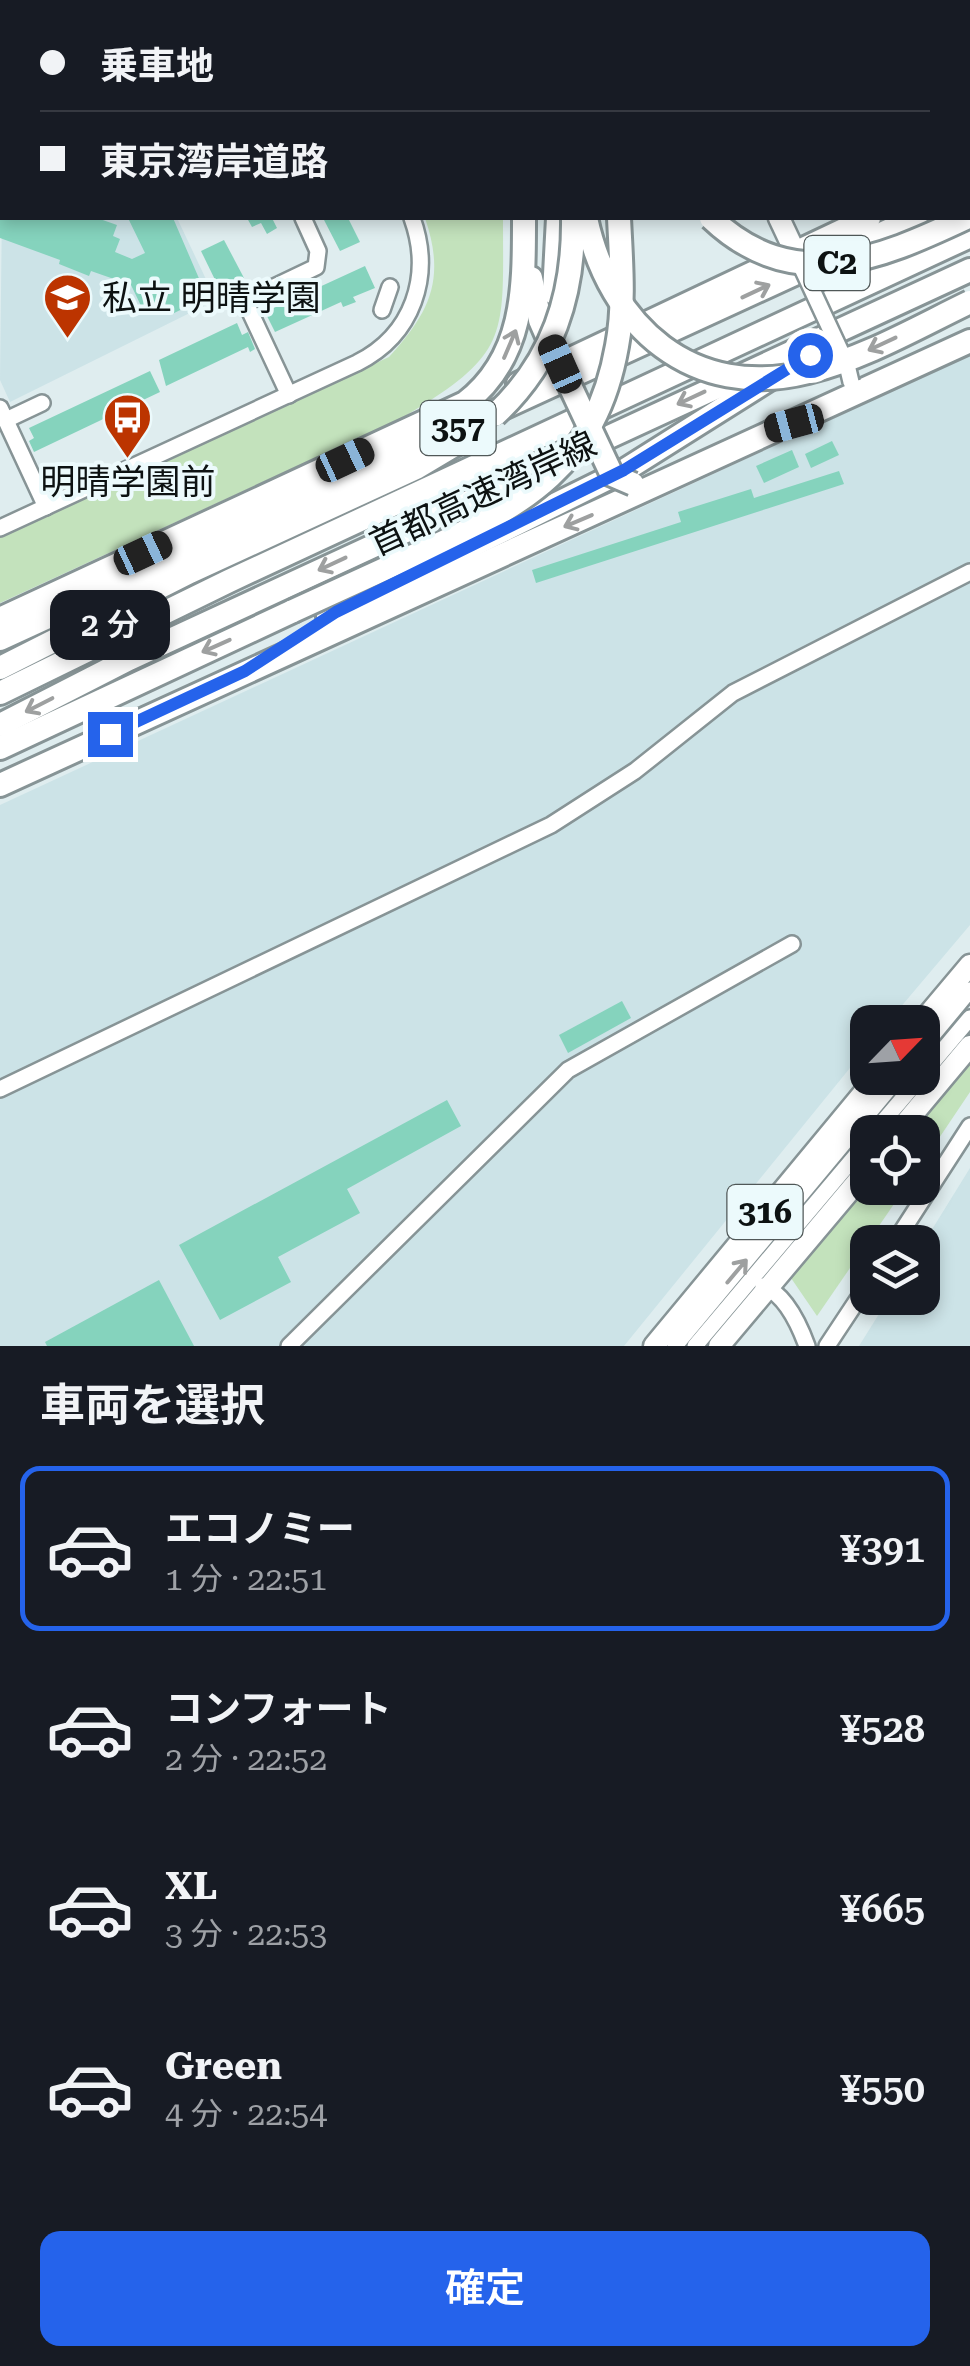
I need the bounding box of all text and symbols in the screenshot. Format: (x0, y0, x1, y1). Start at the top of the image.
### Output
text: 乗車地 (100, 44, 214, 88)
text: 東京湾岸道路 (100, 140, 328, 184)
road number: C2 (804, 236, 870, 290)
school or university icon: 私立 明晴学園 (41, 272, 93, 340)
place label: 私立 明晴学園 (102, 278, 321, 319)
one-way arrow (740, 281, 771, 299)
one-way arrow (502, 329, 520, 360)
car (534, 330, 586, 398)
route start (788, 333, 833, 378)
one-way arrow (867, 336, 898, 354)
one-way arrow (677, 390, 707, 409)
bus stop icon: 明晴学園前 (102, 392, 154, 460)
road number: 357 (420, 401, 496, 455)
car (761, 401, 827, 445)
street label: 首都高速湾岸線 (363, 424, 603, 564)
car (311, 434, 379, 486)
place label: 明晴学園前 (40, 462, 216, 503)
one-way arrow (563, 513, 593, 531)
car (109, 527, 177, 579)
one-way arrow (318, 556, 348, 575)
callout: 2 分 (50, 589, 170, 659)
text: 2 分 (81, 606, 139, 644)
one-way arrow (201, 638, 232, 656)
one-way arrow (25, 696, 54, 715)
route end (88, 712, 133, 757)
north arrow (850, 1005, 940, 1095)
map controls (850, 1005, 940, 1315)
button: locate (850, 1115, 940, 1205)
road number: 316 (728, 1185, 802, 1239)
button: layers (850, 1225, 940, 1315)
one-way arrow (726, 1259, 748, 1285)
text: 車両を選択 (40, 1379, 265, 1432)
icon: car (45, 1504, 135, 1594)
text: エコノミー (165, 1507, 355, 1551)
text: ¥391 (840, 1527, 925, 1571)
text: 1 分 · 22:51 (165, 1560, 327, 1598)
icon: car (45, 1684, 135, 1774)
text: コンフォート (165, 1687, 392, 1731)
text: ¥528 (840, 1707, 925, 1751)
text: 2 分 · 22:52 (165, 1740, 327, 1778)
icon: car (45, 1864, 135, 1954)
text: XL (165, 1864, 217, 1908)
text: ¥665 (840, 1887, 925, 1931)
text: 3 分 · 22:53 (165, 1915, 327, 1953)
icon: car (45, 2044, 135, 2134)
text: Green (165, 2044, 282, 2088)
text: ¥550 (840, 2067, 925, 2111)
text: 4 分 · 22:54 (165, 2095, 327, 2133)
button: 確定 (40, 2231, 930, 2346)

